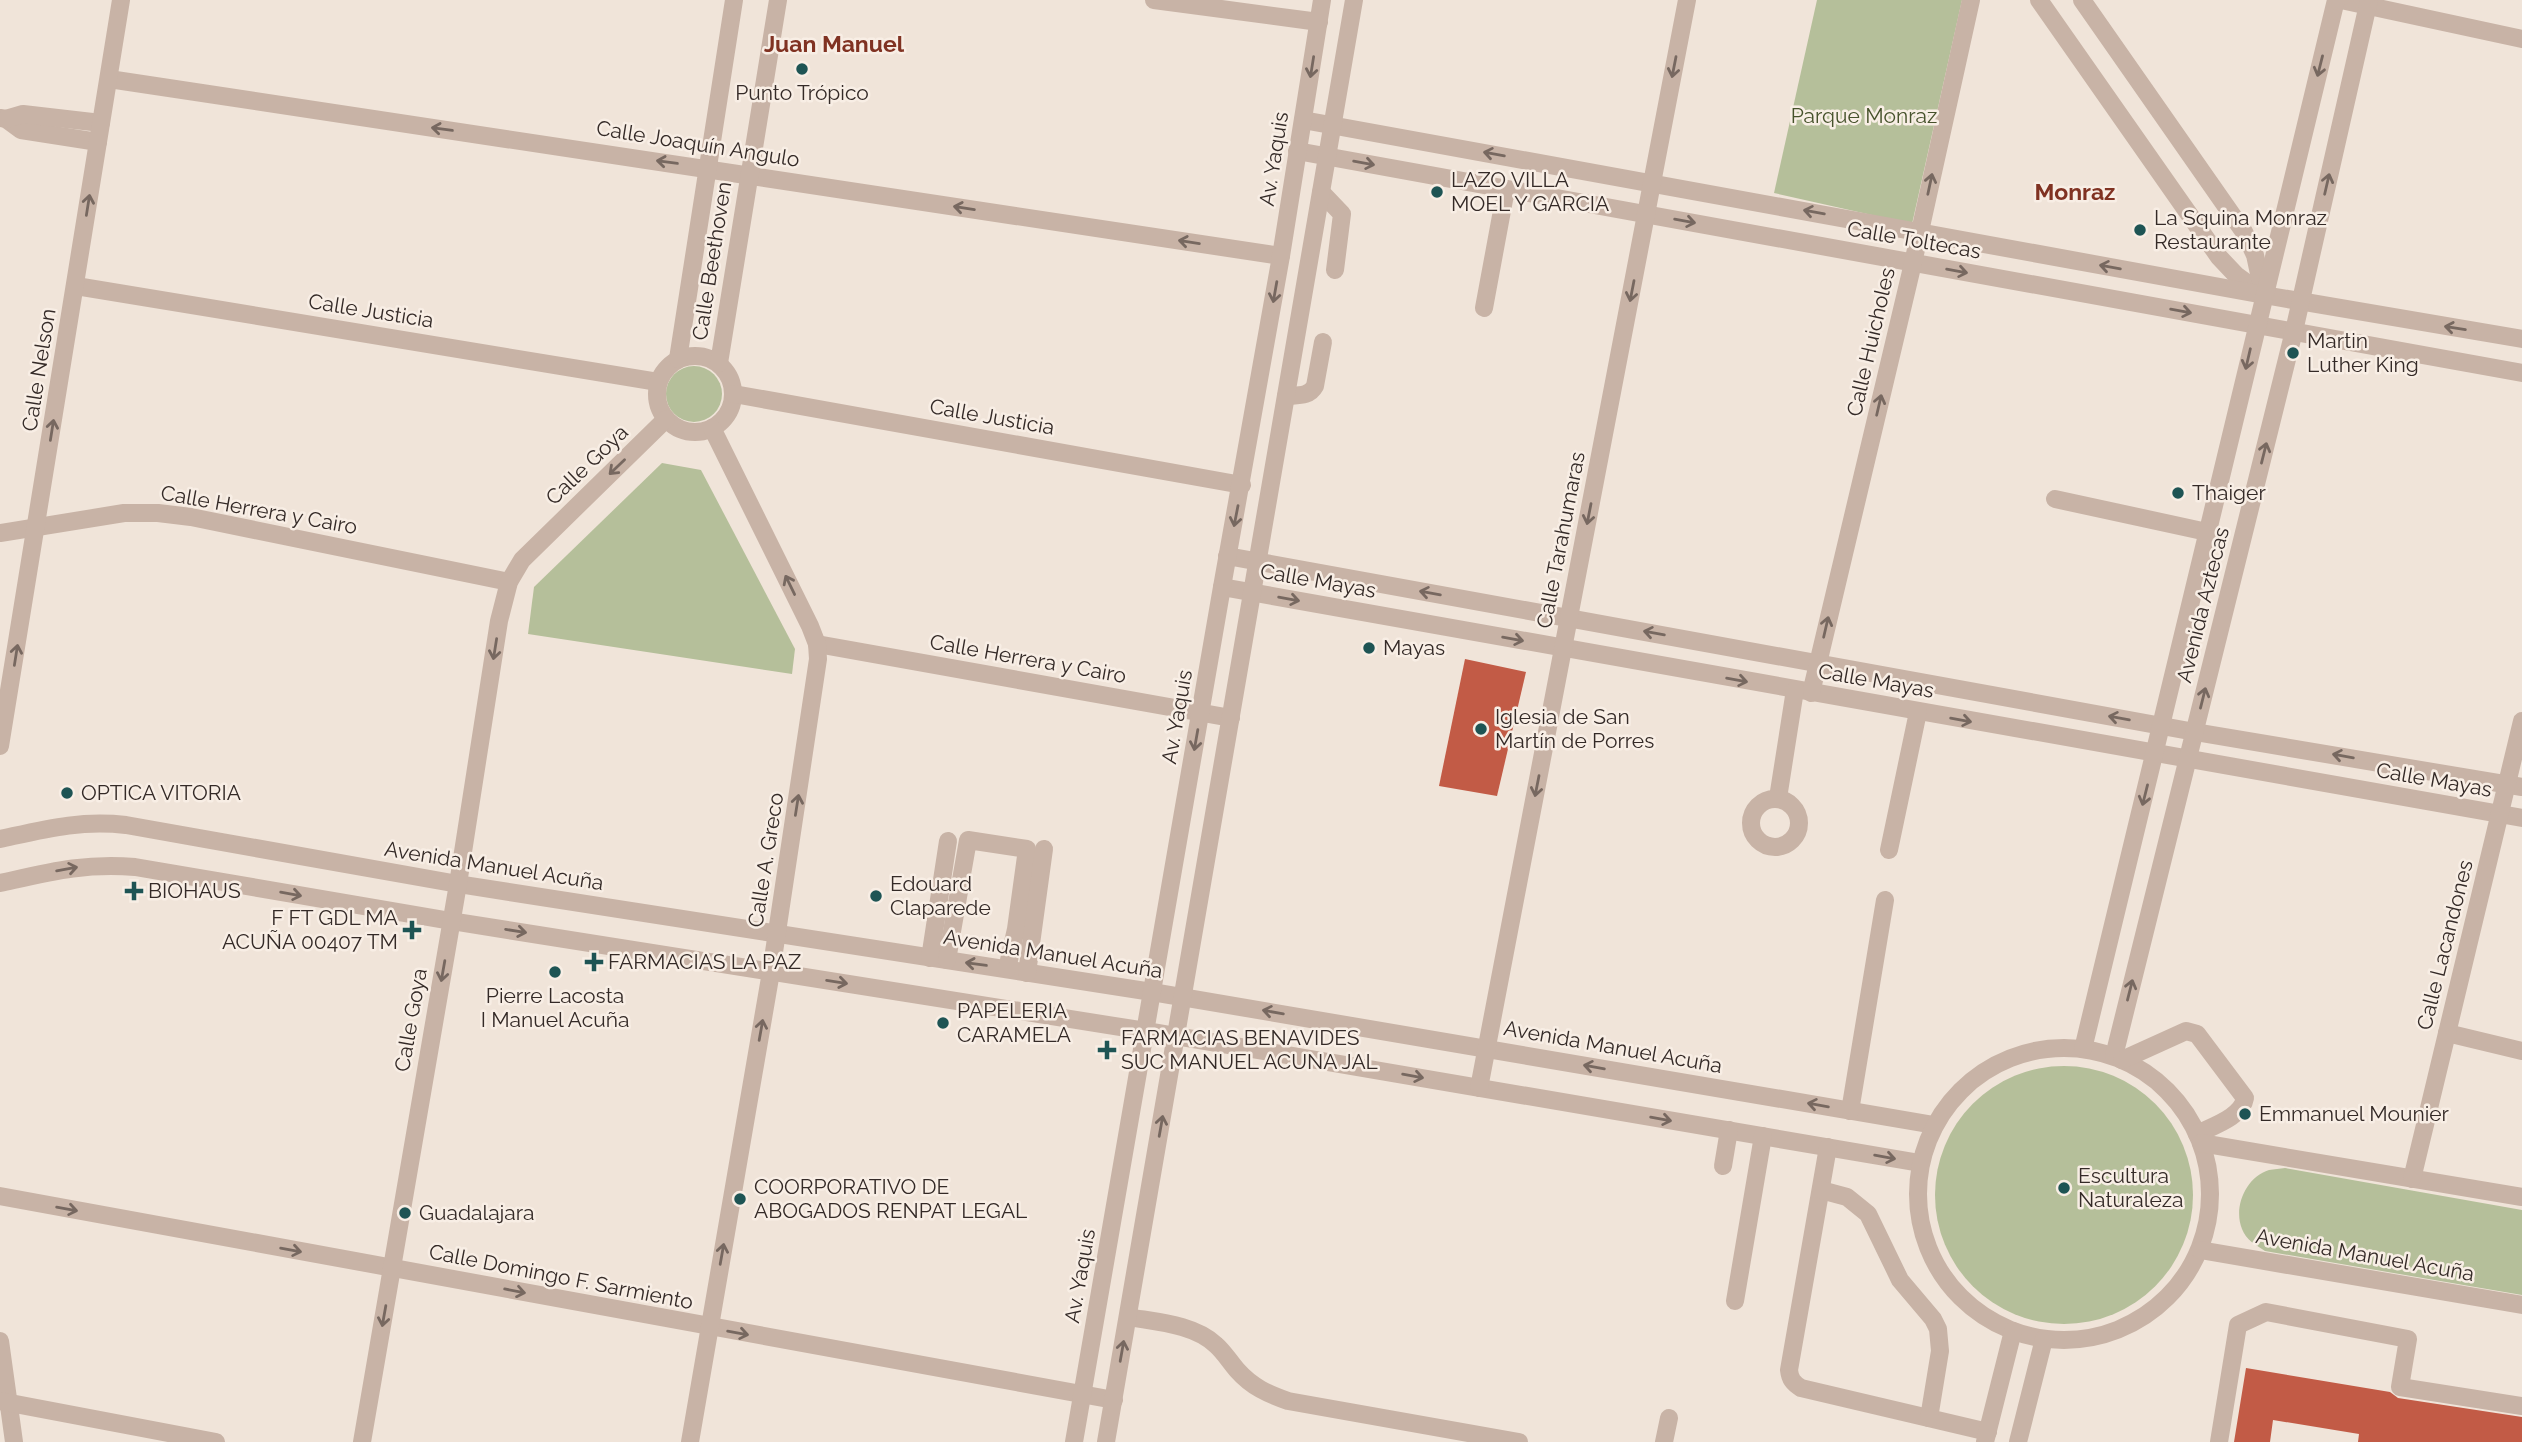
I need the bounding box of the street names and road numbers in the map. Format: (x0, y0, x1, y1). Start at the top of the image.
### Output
street label: Av. Yaquis (1254, 110, 1293, 208)
street label: Calle Joaquín Angulo (595, 115, 801, 172)
street label: Calle Beethoven (687, 180, 736, 342)
street label: Calle Toltecas (1845, 215, 1983, 264)
street label: Calle Huicholes (1841, 265, 1900, 419)
street label: Calle Justicia (307, 288, 435, 333)
street label: Calle Nelson (16, 307, 61, 433)
street label: Calle Justicia (928, 393, 1056, 440)
street label: Calle Goya (540, 419, 633, 510)
street label: Calle Tarahumaras (1531, 449, 1590, 630)
street label: Calle Herrera y Cairo (159, 480, 359, 539)
street label: Avenida Aztecas (2171, 524, 2234, 685)
street label: Calle Mayas (1258, 558, 1378, 603)
street label: Calle Herrera y Cairo (928, 629, 1128, 688)
street label: Calle Mayas (1816, 658, 1936, 703)
street label: Av. Yaquis (1156, 668, 1197, 766)
street label: Calle Mayas (2374, 757, 2494, 802)
street label: Calle A. Greco (743, 791, 789, 929)
street label: Avenida Manuel Acuña (383, 836, 605, 895)
street label: Calle Lacandones (2411, 857, 2478, 1032)
street label: Avenida Manuel Acuña (942, 924, 1164, 983)
street label: Calle Goya (389, 966, 432, 1074)
street label: Avenida Manuel Acuña (1502, 1015, 1724, 1078)
street label: Avenida Manuel Acuña (2254, 1223, 2476, 1286)
street label: Av. Yaquis (1059, 1227, 1100, 1325)
street label: Calle Domingo F. Sarmiento (427, 1239, 695, 1314)

